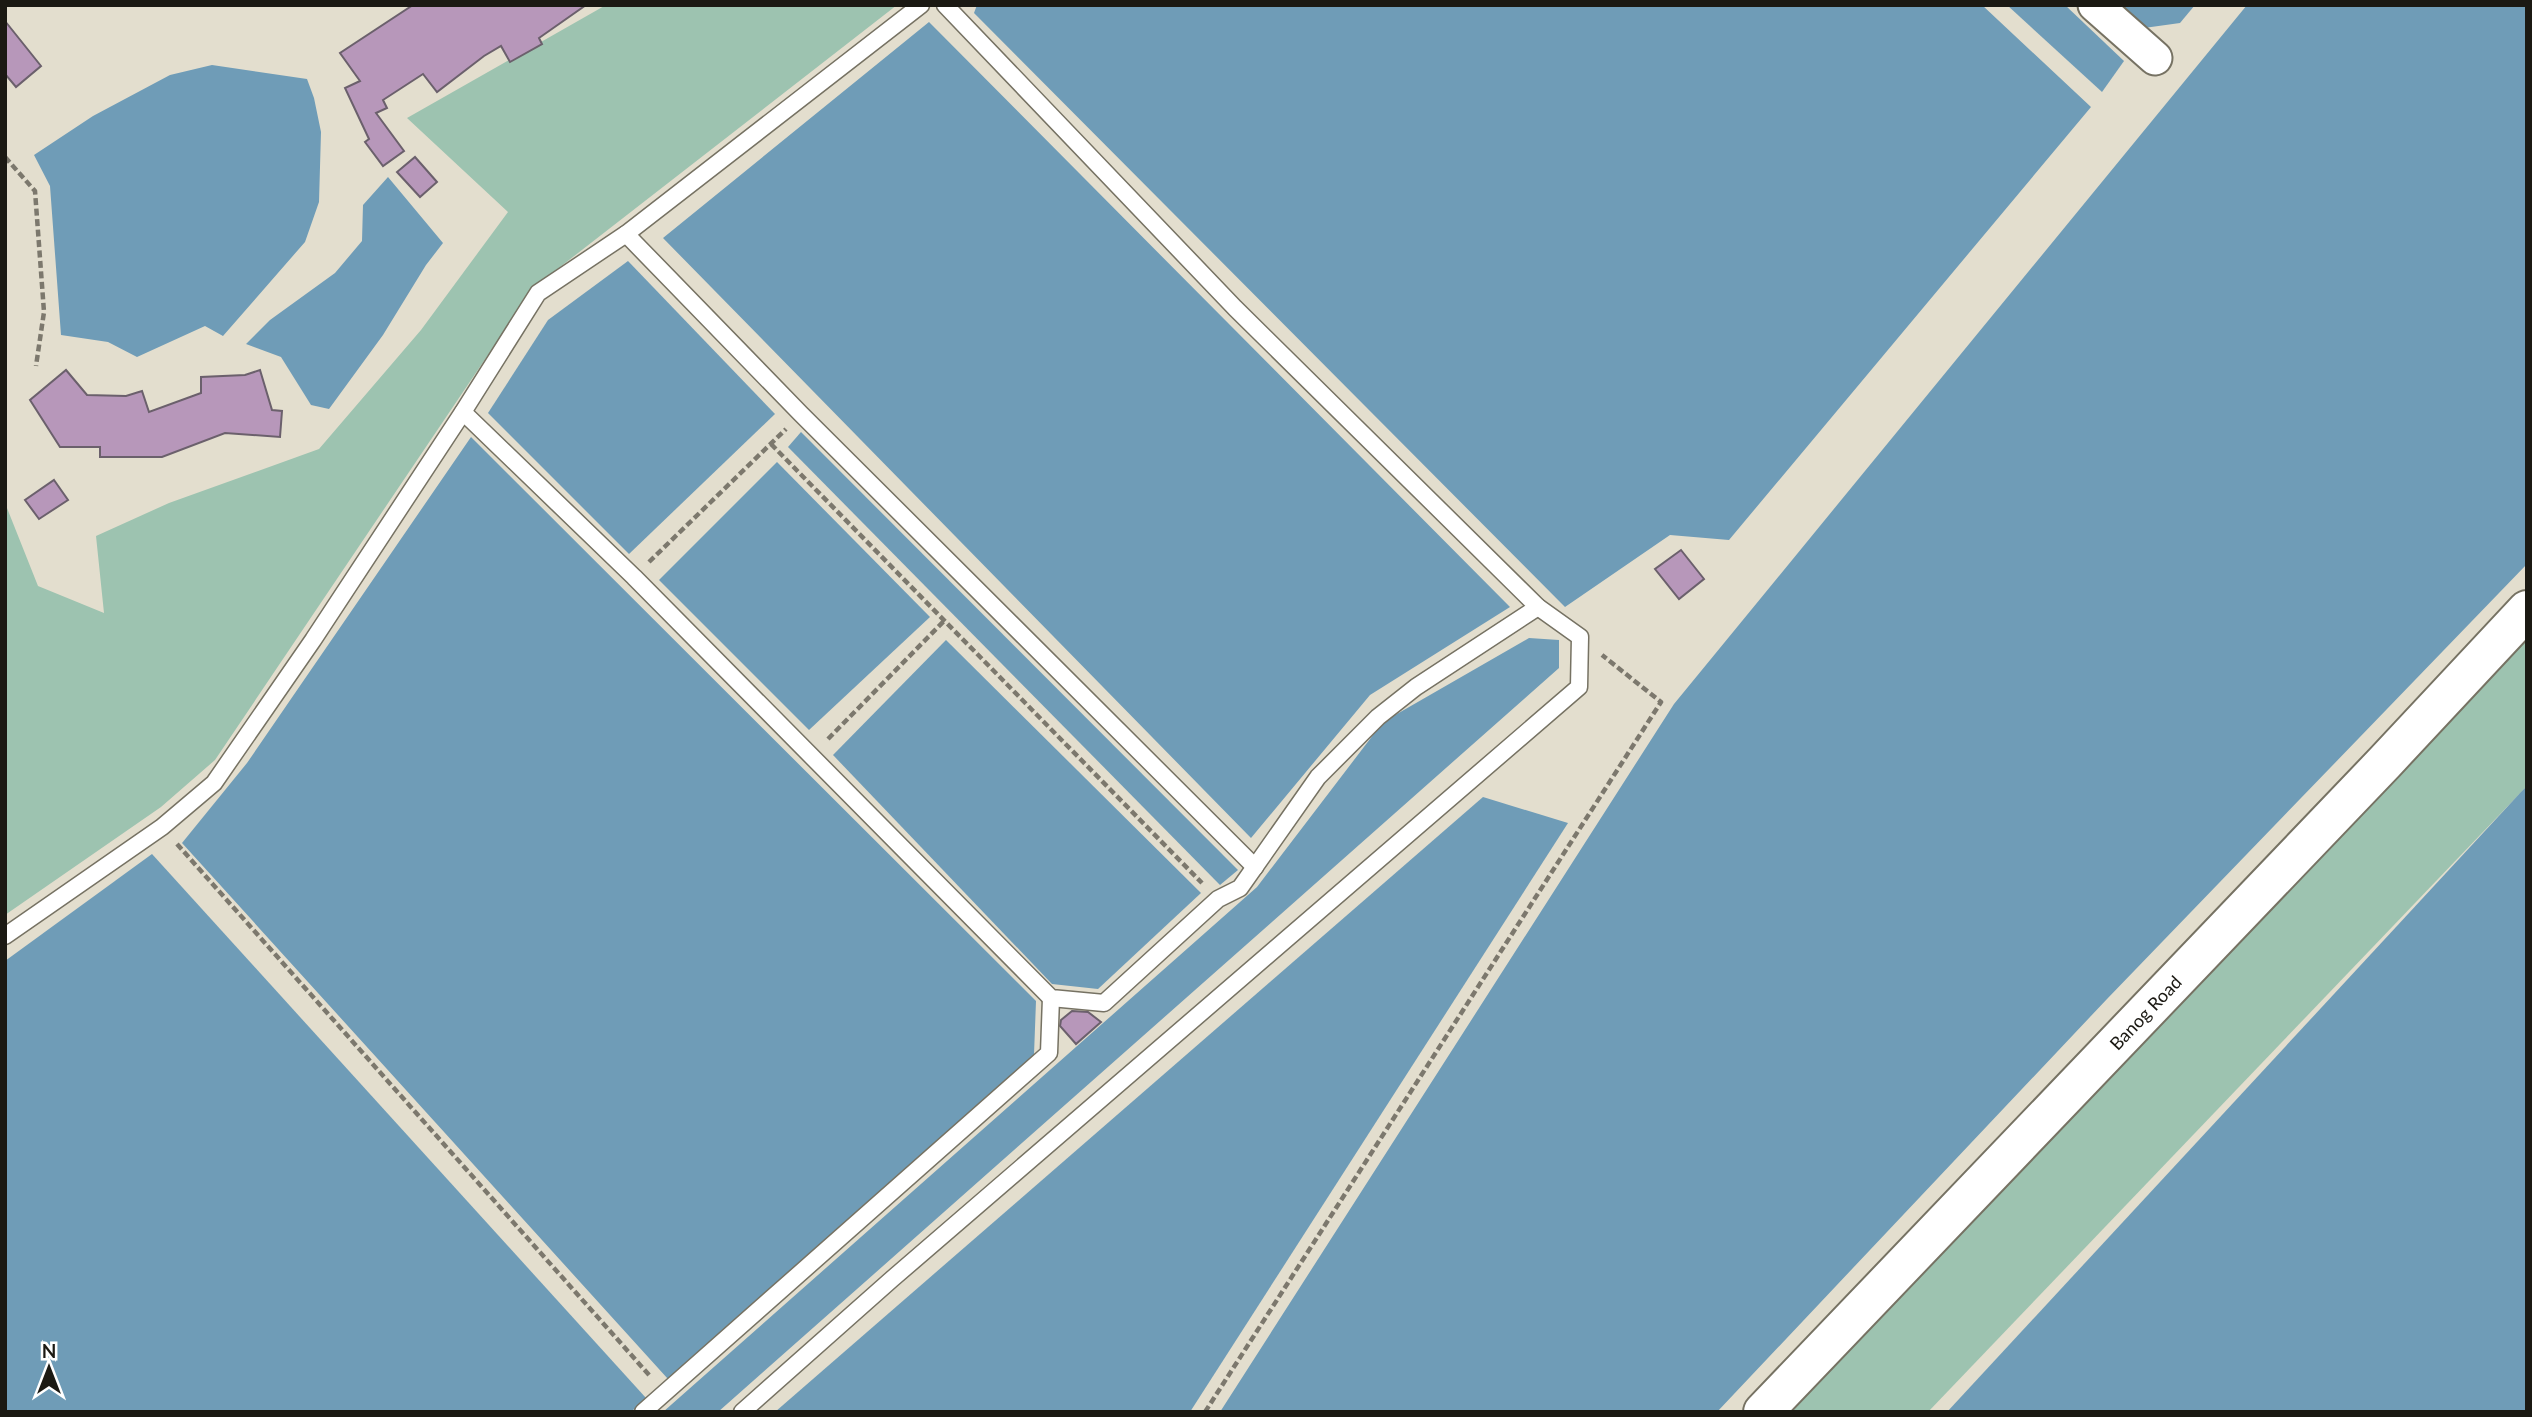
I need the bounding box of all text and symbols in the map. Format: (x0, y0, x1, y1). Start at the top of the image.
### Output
street label: Banog Road (2105, 971, 2186, 1054)
north arrow (14, 1333, 84, 1403)
text: N (42, 1339, 56, 1362)

